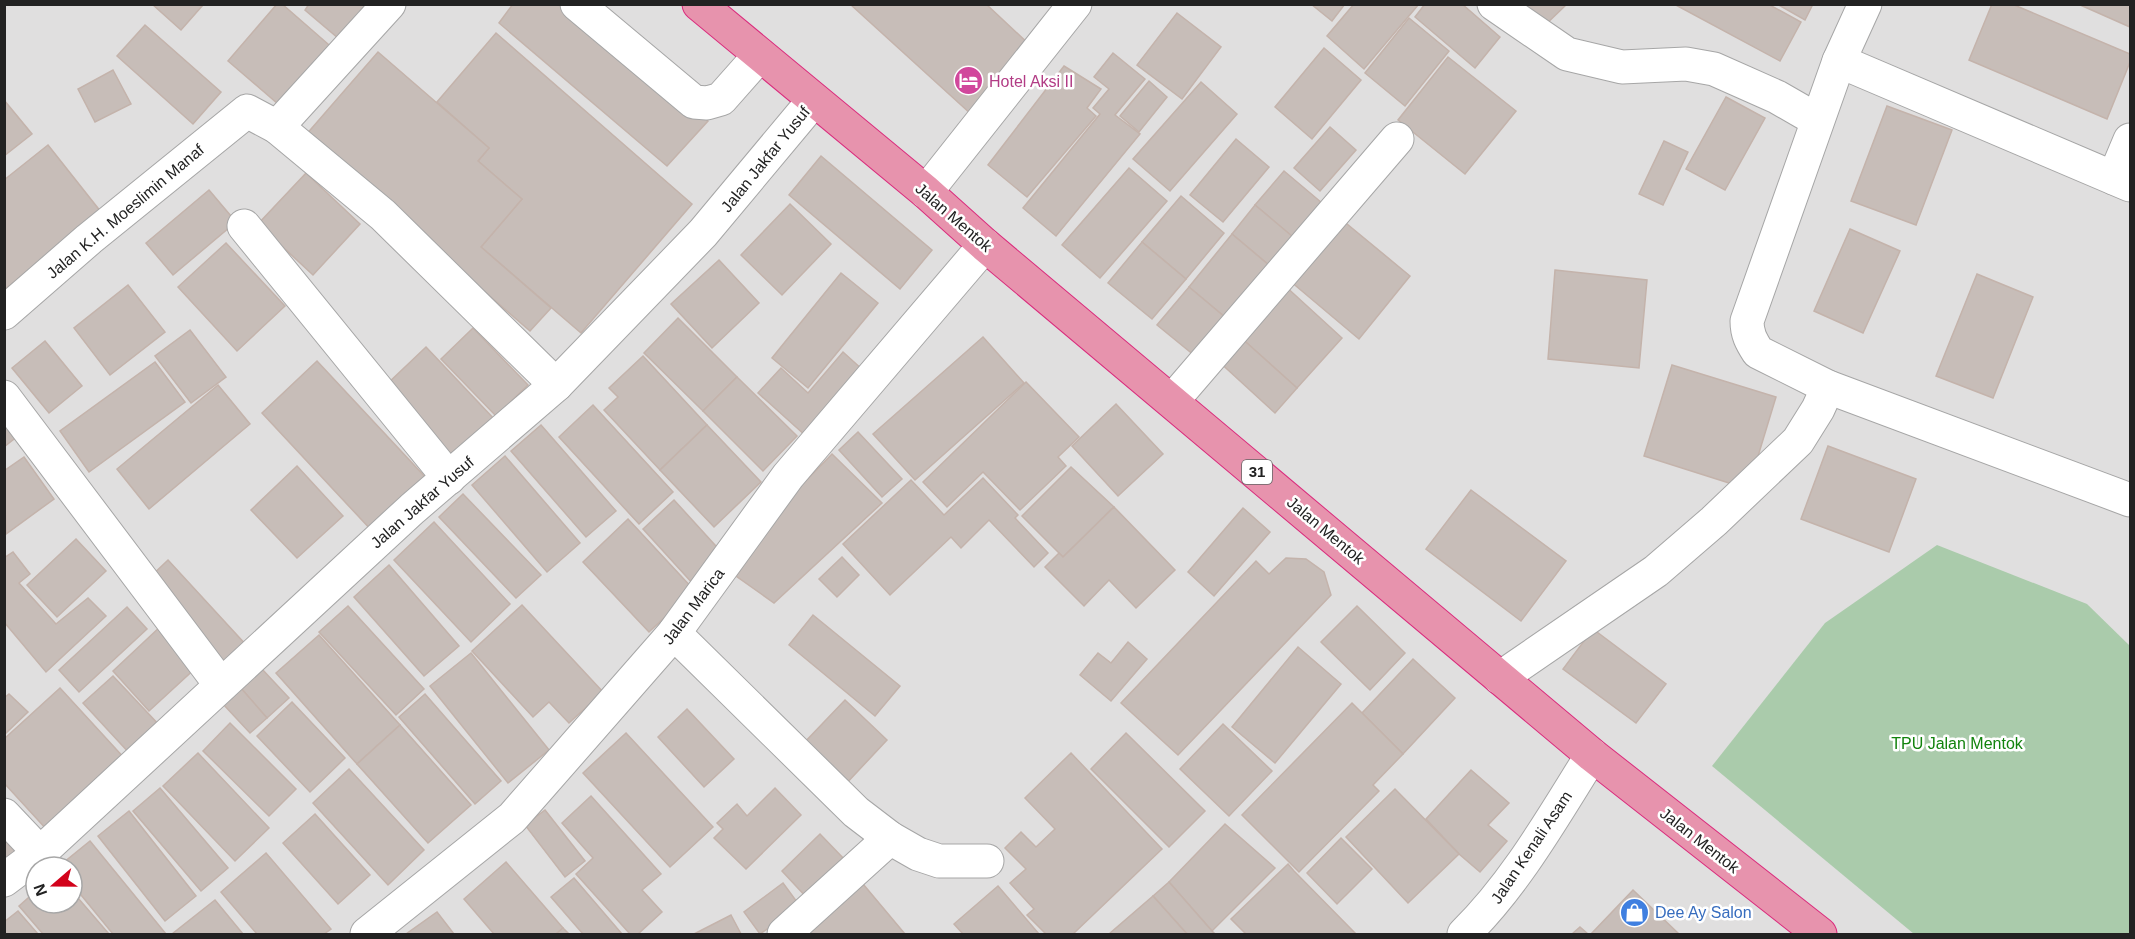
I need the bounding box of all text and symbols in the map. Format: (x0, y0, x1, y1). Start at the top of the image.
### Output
hotel icon: Hotel Aksi II (952, 65, 984, 97)
place label: Hotel Aksi II (989, 73, 1073, 90)
street label: Jalan Jakfar Yusuf (718, 103, 813, 215)
street label: Jalan K.H. Moeslimin Manaf (44, 140, 208, 282)
street label: Jalan Mentok (912, 180, 996, 256)
street label: Jalan Jakfar Yusuf (368, 453, 478, 552)
road number: 31 (1242, 460, 1272, 484)
street label: Jalan Mentok (1284, 493, 1368, 568)
street label: Jalan Marica (659, 565, 728, 648)
park label: TPU Jalan Mentok (1891, 735, 2024, 752)
street label: Jalan Kenali Asam (1488, 788, 1575, 907)
street label: Jalan Mentok (1657, 804, 1743, 877)
north arrow (24, 855, 84, 915)
text: N (30, 882, 50, 898)
shop icon: Dee Ay Salon (1618, 896, 1650, 928)
place label: Dee Ay Salon (1655, 904, 1752, 921)

